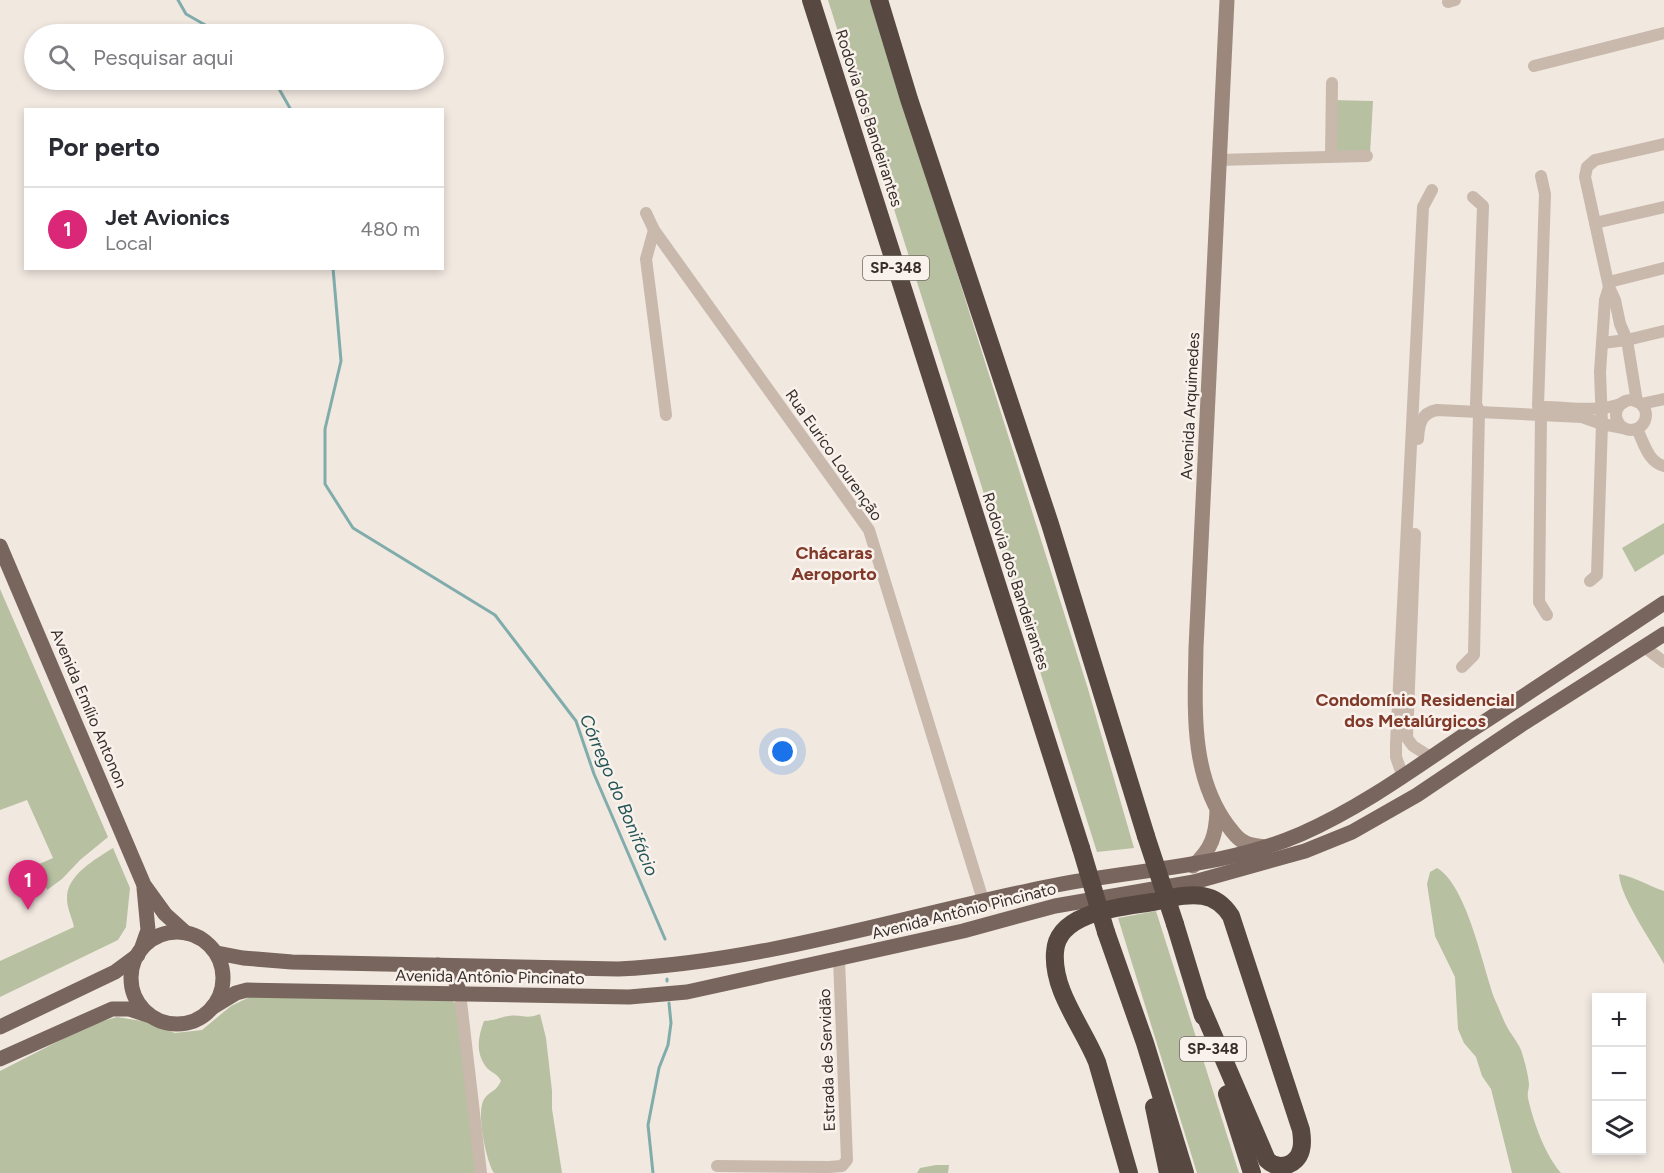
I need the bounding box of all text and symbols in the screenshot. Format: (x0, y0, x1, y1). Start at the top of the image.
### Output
search box (24, 24, 444, 90)
street label: Rodovia dos Bandeirantes (831, 27, 907, 209)
icon: search (45, 41, 78, 74)
text: Pesquisar aqui (93, 44, 234, 71)
text: Por perto (48, 131, 160, 163)
text: Jet Avionics (105, 204, 230, 231)
text: 1 (63, 217, 72, 241)
text: 480 m (361, 217, 420, 241)
text: Local (105, 231, 152, 255)
road number: SP-348 (863, 256, 929, 280)
street label: Avenida Arquimedes (1177, 332, 1203, 480)
street label: Rua Eurico Lourenção (781, 386, 887, 524)
street label: Rodovia dos Bandeirantes (978, 490, 1054, 672)
district label: Chácaras Aeroporto (791, 542, 877, 585)
street label: Avenida Emílio Antonon (47, 626, 131, 791)
district label: Condomínio Residencial dos Metalúrgicos (1315, 689, 1515, 732)
water label: Córrego do Bonifácio (575, 711, 663, 879)
your location (768, 737, 797, 766)
pin: 1 (9, 860, 48, 910)
street label: Avenida Antônio Pincinato (870, 879, 1058, 943)
street label: Avenida Antônio Pincinato (395, 966, 585, 988)
street label: Estrada de Servidão (815, 988, 839, 1132)
map controls (1592, 993, 1646, 1155)
button: + (1592, 993, 1646, 1047)
road number: SP-348 (1180, 1037, 1246, 1061)
button: − (1592, 1047, 1646, 1101)
button: layers (1592, 1101, 1646, 1155)

